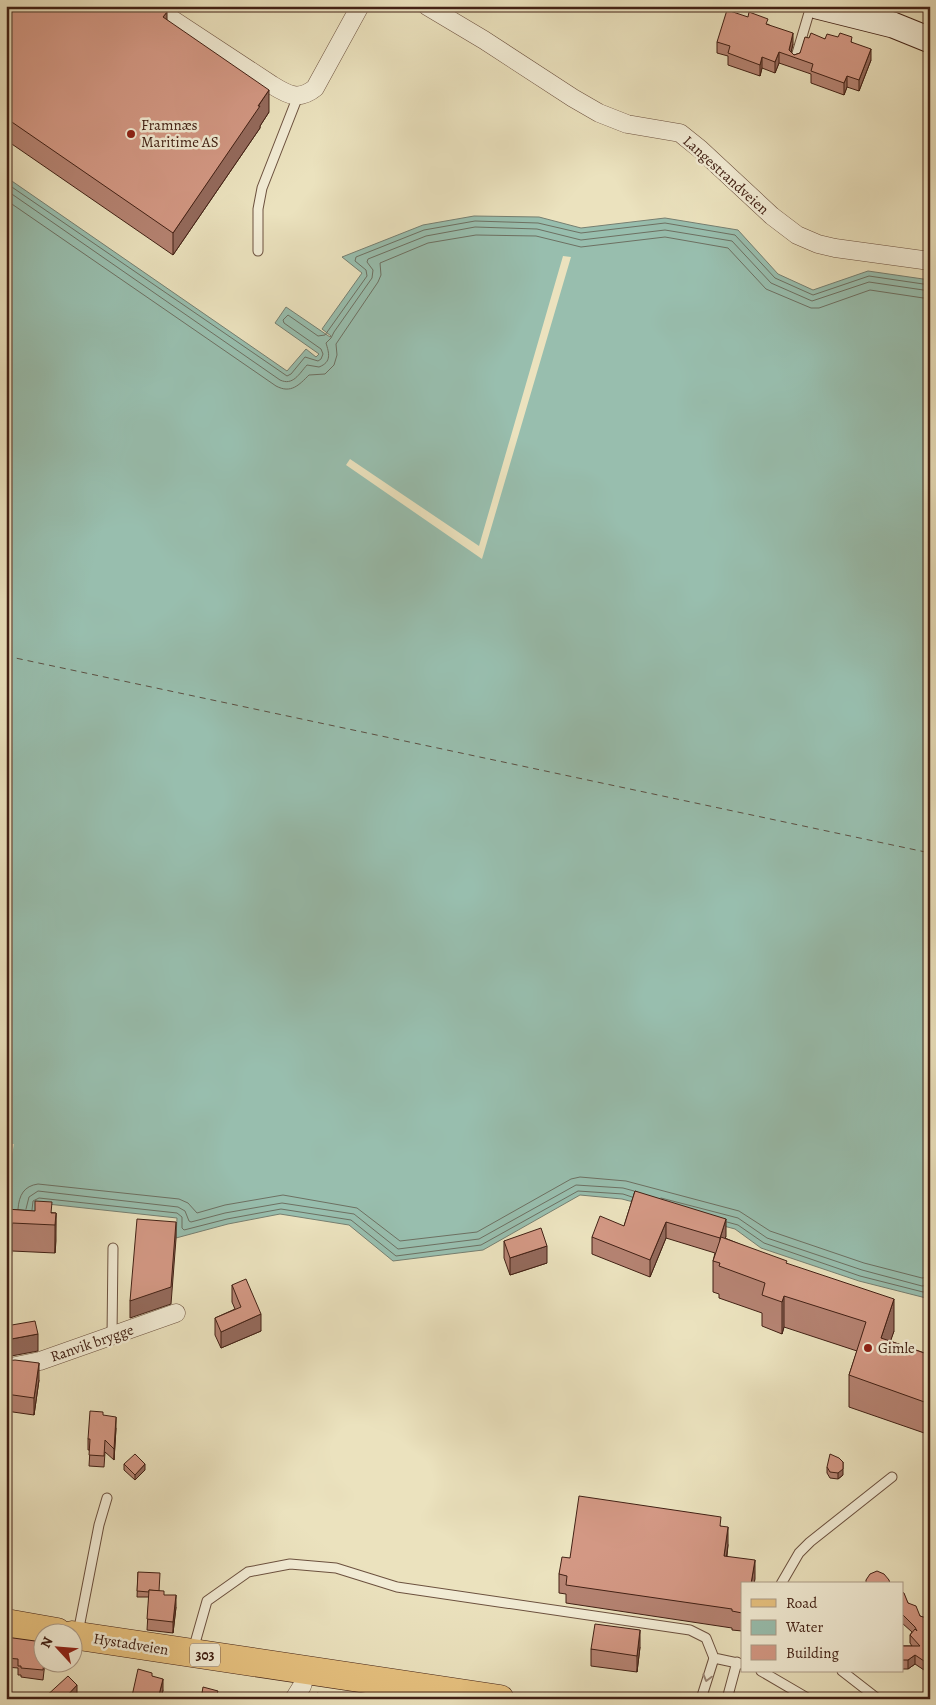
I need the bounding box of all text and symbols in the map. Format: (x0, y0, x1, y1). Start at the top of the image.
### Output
place label: Framnæs Maritime AS (141, 115, 219, 152)
marker: Framnæs Maritime AS (125, 128, 137, 140)
street label: Langestrandveien (679, 131, 773, 219)
street label: Ranvik brygge (48, 1319, 137, 1367)
place label: Gimle (878, 1338, 915, 1358)
marker: Gimle (862, 1342, 874, 1354)
legend (741, 1582, 904, 1672)
text: Road (786, 1593, 818, 1613)
text: Water (785, 1617, 823, 1637)
north arrow (32, 1622, 82, 1672)
street label: Hystadveien (92, 1628, 170, 1660)
text: N (36, 1634, 58, 1651)
text: Building (786, 1643, 839, 1663)
road number: 303 (190, 1644, 220, 1666)
one-way arrow (702, 1674, 713, 1683)

